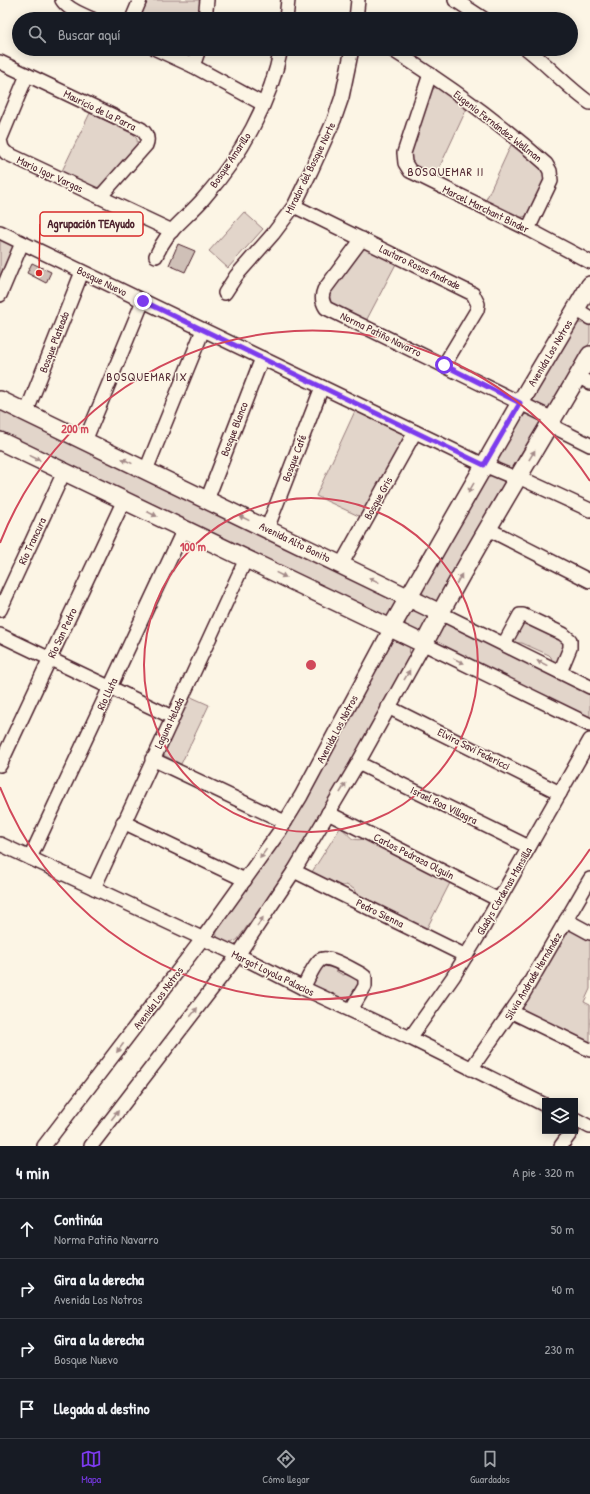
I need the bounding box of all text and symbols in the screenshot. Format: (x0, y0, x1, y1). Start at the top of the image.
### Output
search box (12, 12, 578, 56)
icon: search (26, 23, 48, 45)
text: Buscar aquí (58, 24, 121, 45)
street label: Mauricio de la Parra (61, 86, 139, 134)
street label: Eugenio Fernández Wellman (451, 87, 545, 165)
street label: Mirador del Bosque Norte (282, 119, 339, 216)
street label: Bosque Amarillo (206, 129, 254, 190)
street label: Mario Igor Vargas (15, 153, 85, 195)
district label: BOSQUEMAR II (408, 163, 484, 180)
street label: Marcel Marchant Binder (440, 182, 532, 236)
callout: Agrupación TEAyudo (40, 212, 143, 236)
text: Agrupación TEAyudo (48, 215, 135, 233)
street label: Lautaro Rosas Andrade (377, 241, 463, 293)
street label: Bosque Nuevo (75, 263, 130, 299)
route end (134, 292, 152, 310)
street label: Norma Patiño Navarro (338, 308, 424, 360)
street label: Bosque Plateado (36, 309, 72, 375)
street label: Avenida Los Notros (525, 317, 575, 389)
route start (435, 356, 453, 374)
district label: BOSQUEMAR IX (106, 368, 188, 385)
street label: Bosque Blanco (217, 399, 251, 458)
text: 200 m (61, 420, 89, 437)
street label: Bosque Café (279, 432, 310, 484)
one-way arrow (528, 450, 536, 460)
one-way arrow (29, 454, 41, 461)
one-way arrow (121, 458, 133, 464)
street label: Bosque Gris (361, 474, 395, 522)
one-way arrow (468, 482, 475, 494)
one-way arrow (147, 511, 158, 517)
street label: Río Trancura (15, 515, 49, 567)
one-way arrow (238, 515, 250, 521)
street label: Avenida Alto Bonito (257, 519, 333, 566)
text: 100 m (180, 538, 206, 555)
one-way arrow (275, 572, 287, 579)
one-way arrow (456, 573, 463, 585)
one-way arrow (368, 577, 379, 583)
street label: Río San Pedro (44, 605, 80, 660)
centre of rings (304, 658, 318, 672)
one-way arrow (454, 658, 465, 664)
one-way arrow (537, 660, 548, 666)
one-way arrow (403, 669, 410, 681)
street label: Río Lluta (93, 675, 121, 712)
street label: Avenida Los Notros (313, 693, 361, 765)
street label: Laguna Helada (151, 695, 187, 751)
street label: Elvira Savi Federicci (435, 725, 513, 773)
one-way arrow (339, 783, 347, 793)
street label: Israel Roa Villagra (408, 783, 480, 828)
street label: Carlos Pedraza Olguín (371, 830, 457, 882)
street label: Gladys Cárdenas Mansilla (473, 844, 535, 937)
one-way arrow (259, 849, 267, 859)
street label: Pedro Sienna (354, 895, 407, 931)
one-way arrow (256, 917, 264, 928)
street label: Silvia Andrade Hernández (501, 929, 565, 1022)
street label: Margot Loyola Palacios (229, 947, 317, 999)
street label: Avenida Los Notros (130, 964, 186, 1032)
one-way arrow (190, 1007, 198, 1018)
one-way arrow (116, 1042, 124, 1053)
map controls (542, 1098, 578, 1134)
button: layers (542, 1098, 578, 1134)
one-way arrow (110, 1110, 119, 1121)
text: 4 min (16, 1161, 49, 1184)
text: A pie · 320 m (513, 1163, 574, 1181)
text: Continúa (54, 1209, 102, 1230)
icon: ahead (16, 1218, 38, 1240)
text: 50 m (551, 1220, 574, 1238)
text: Norma Patiño Navarro (54, 1230, 158, 1248)
text: Gira a la derecha (54, 1269, 144, 1290)
icon: right (16, 1278, 38, 1300)
text: 40 m (551, 1280, 574, 1298)
text: Avenida Los Notros (54, 1290, 143, 1308)
text: Gira a la derecha (54, 1329, 144, 1350)
icon: right (16, 1338, 38, 1360)
text: 230 m (544, 1340, 574, 1358)
text: Bosque Nuevo (54, 1350, 118, 1368)
icon: arrive (16, 1398, 38, 1420)
text: Llegada al destino (54, 1398, 150, 1419)
tab: Mapa (80, 1448, 102, 1486)
tab: Cómo llegar (262, 1448, 310, 1486)
tab: Guardados (470, 1448, 510, 1486)

